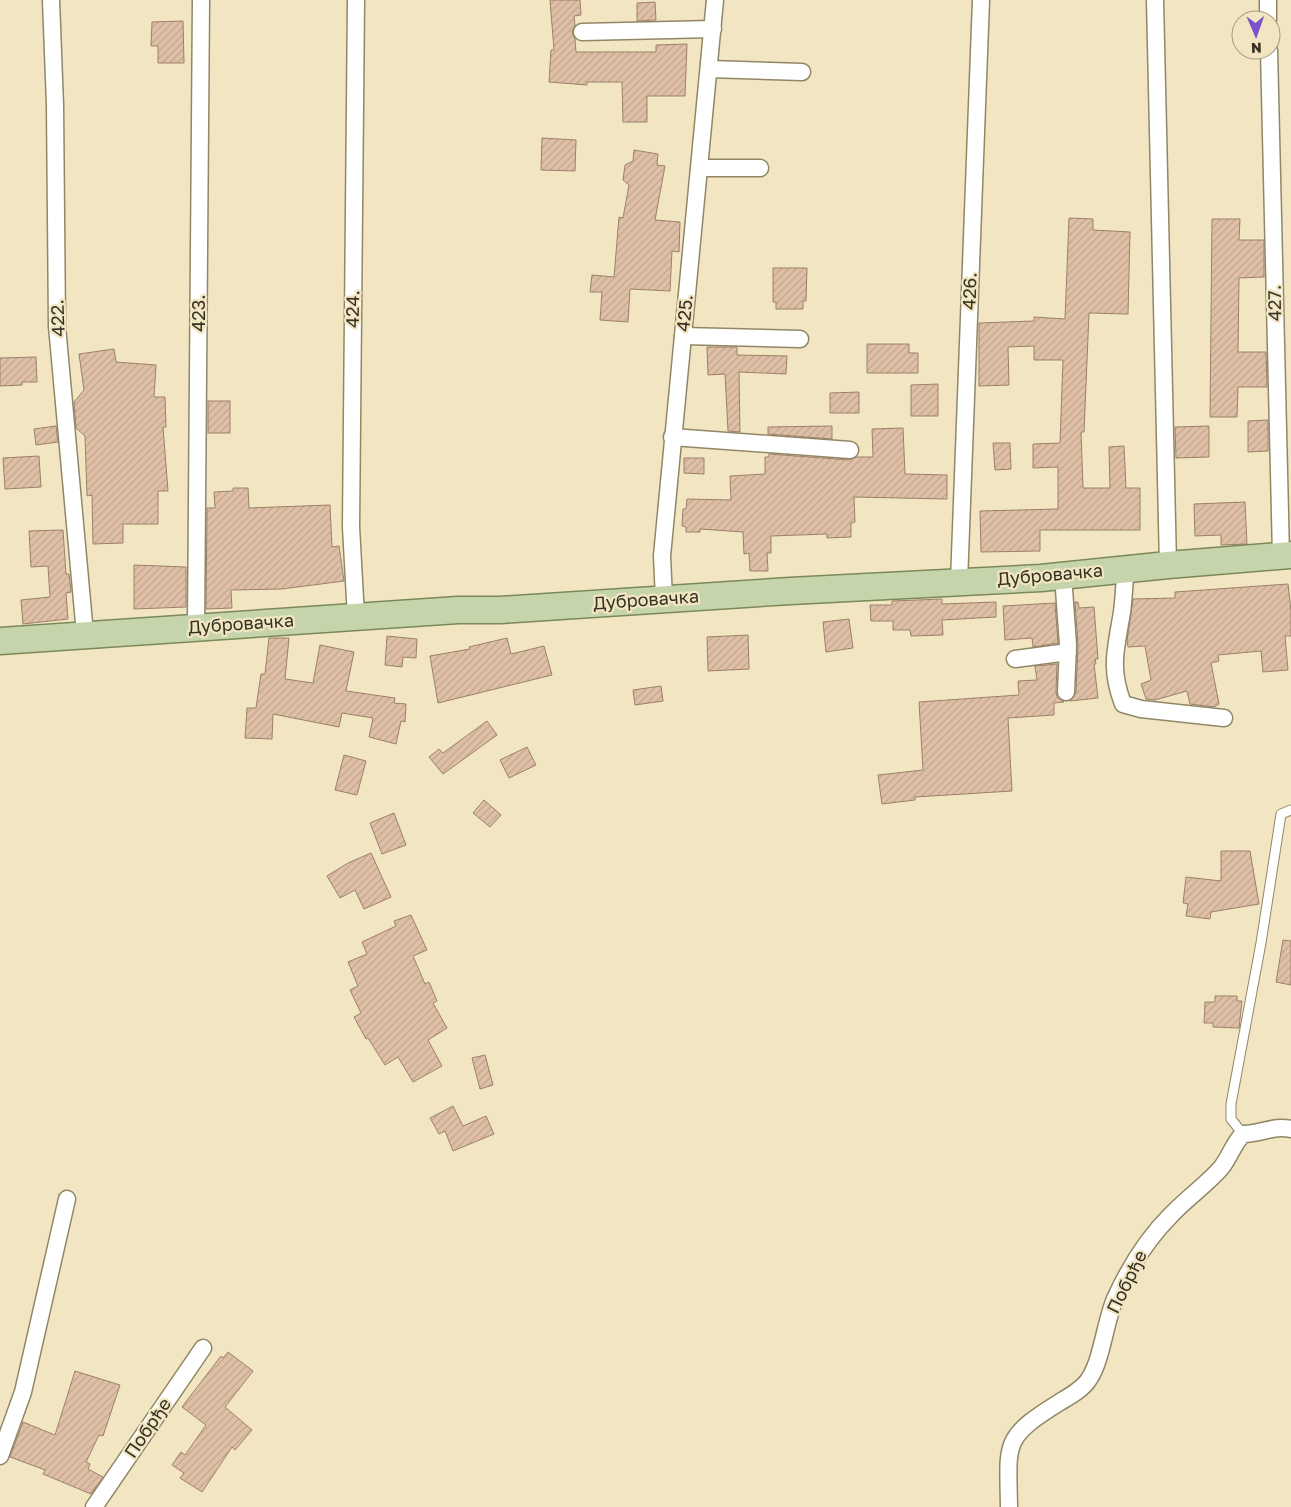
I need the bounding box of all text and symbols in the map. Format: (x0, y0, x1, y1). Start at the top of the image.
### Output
north arrow (1231, 10, 1281, 60)
text: N (1251, 40, 1262, 57)
street label: 426. (957, 272, 981, 310)
street label: 427. (1263, 285, 1285, 321)
street label: 424. (341, 290, 363, 328)
street label: 425. (671, 293, 697, 333)
street label: 423. (187, 294, 209, 332)
street label: 422. (45, 299, 69, 337)
street label: Дубровачка (996, 558, 1104, 590)
street label: Дубровачка (592, 584, 700, 614)
street label: Дубровачка (187, 608, 295, 638)
street label: Побрђе (1101, 1246, 1151, 1317)
street label: Побрђе (119, 1393, 175, 1462)

